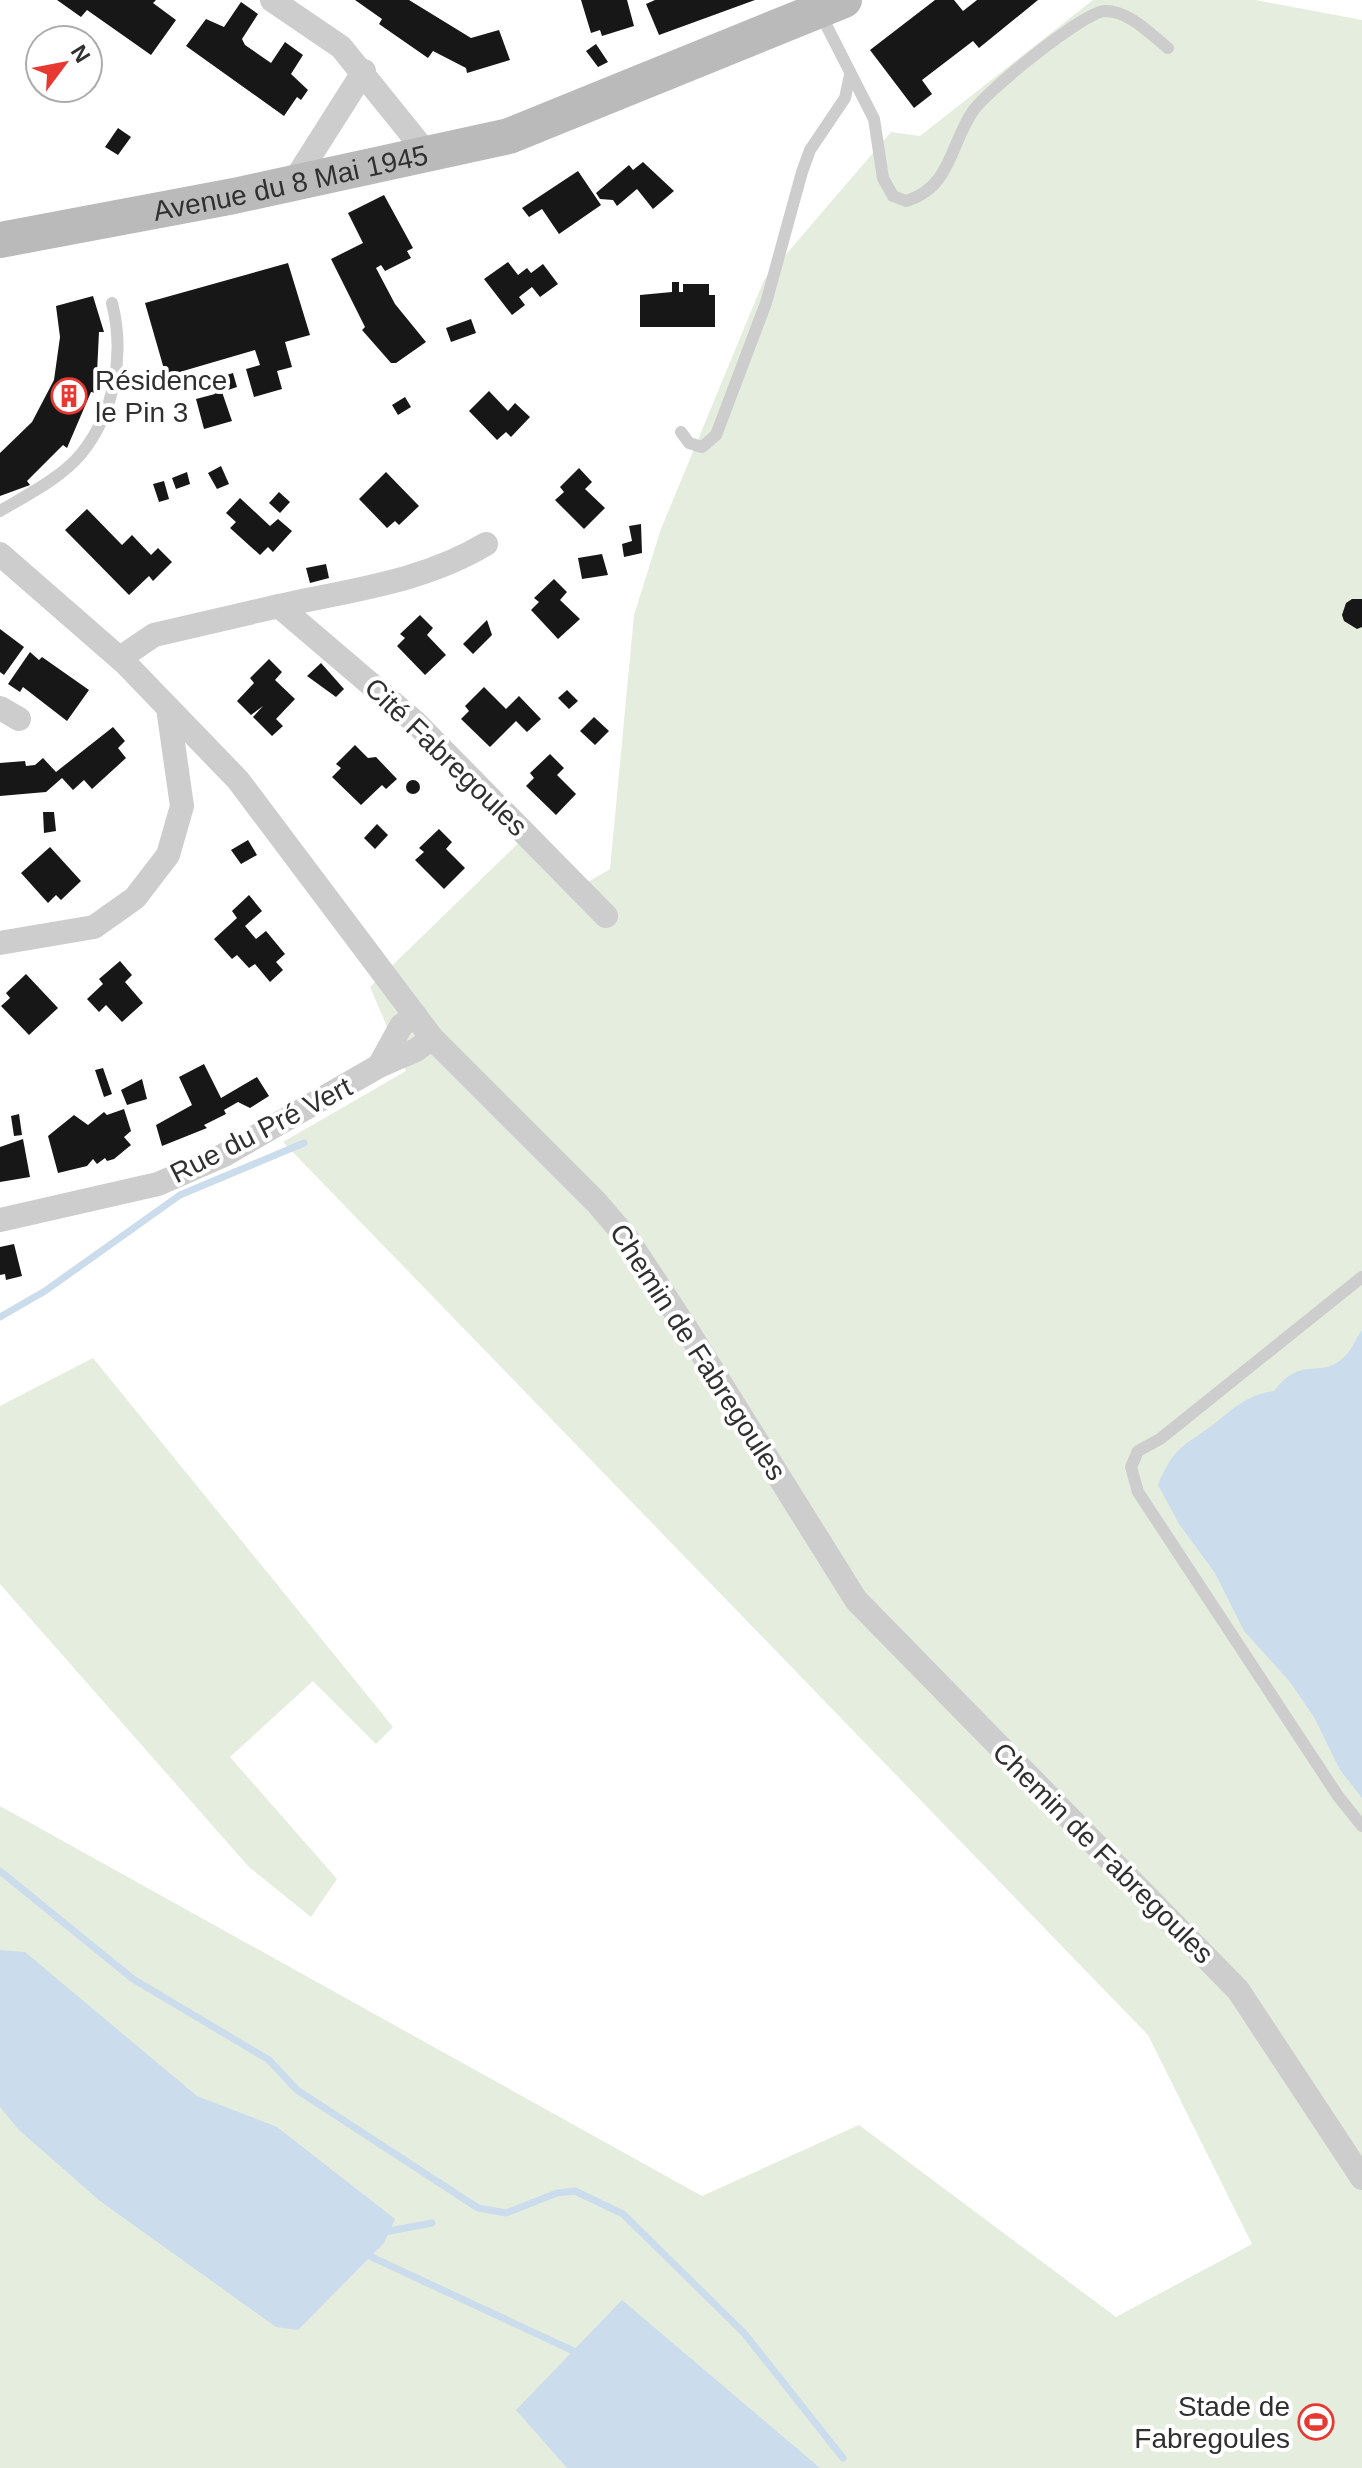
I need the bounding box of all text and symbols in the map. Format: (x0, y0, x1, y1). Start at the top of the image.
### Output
north arrow (24, 24, 104, 104)
text: N (66, 40, 95, 67)
street label: Avenue du 8 Mai 1945 (151, 139, 431, 226)
place label: Résidence le Pin 3 (95, 365, 227, 428)
building icon: Résidence le Pin 3 (50, 377, 88, 415)
street label: Cité Fabregoules (359, 672, 533, 842)
street label: Rue du Pré Vert (165, 1071, 357, 1189)
street label: Chemin de Fabregoules (604, 1218, 792, 1486)
street label: Chemin de Fabregoules (986, 1736, 1220, 1970)
place label: Stade de Fabregoules (1134, 2391, 1290, 2454)
sports icon: Stade de Fabregoules (1297, 2403, 1335, 2441)

